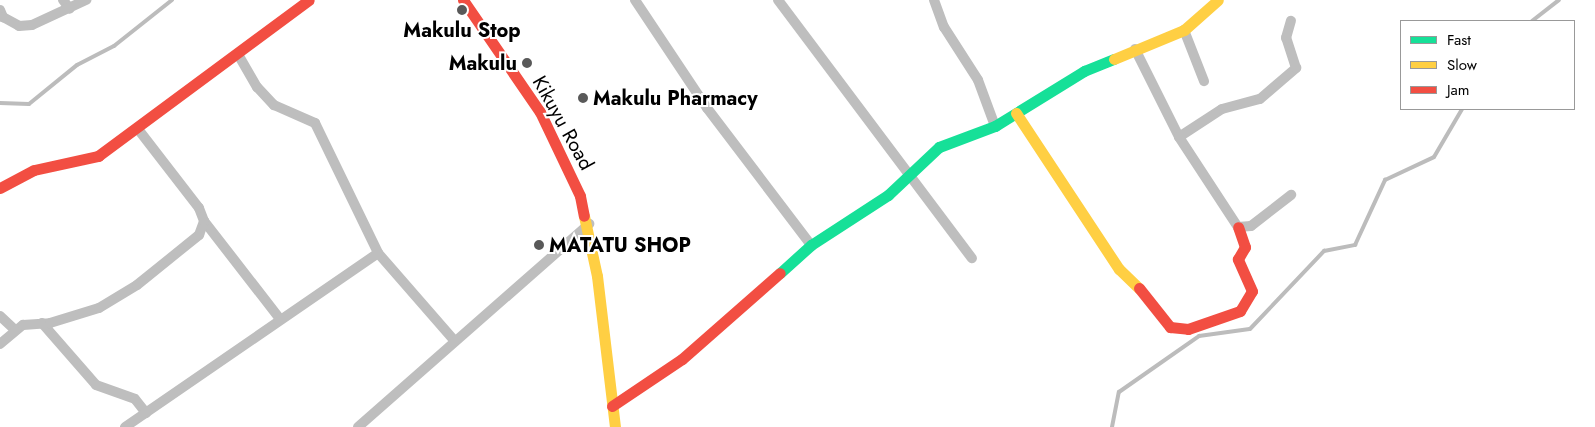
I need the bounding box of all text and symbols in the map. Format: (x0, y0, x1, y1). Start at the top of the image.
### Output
marker: Makulu Stop (456, 4, 468, 16)
place label: Makulu Stop (403, 18, 521, 42)
legend (1400, 20, 1575, 110)
text: Fast (1447, 29, 1471, 51)
place label: Makulu (449, 51, 517, 75)
text: Slow (1447, 54, 1477, 76)
marker: Makulu (521, 57, 533, 69)
street label: Kikuyu Road (527, 72, 599, 174)
text: Jam (1447, 79, 1470, 101)
place label: Makulu Pharmacy (593, 86, 758, 110)
marker: Makulu Pharmacy (577, 92, 589, 104)
place label: MATATU SHOP (549, 233, 691, 257)
marker: MATATU SHOP (533, 239, 545, 251)

